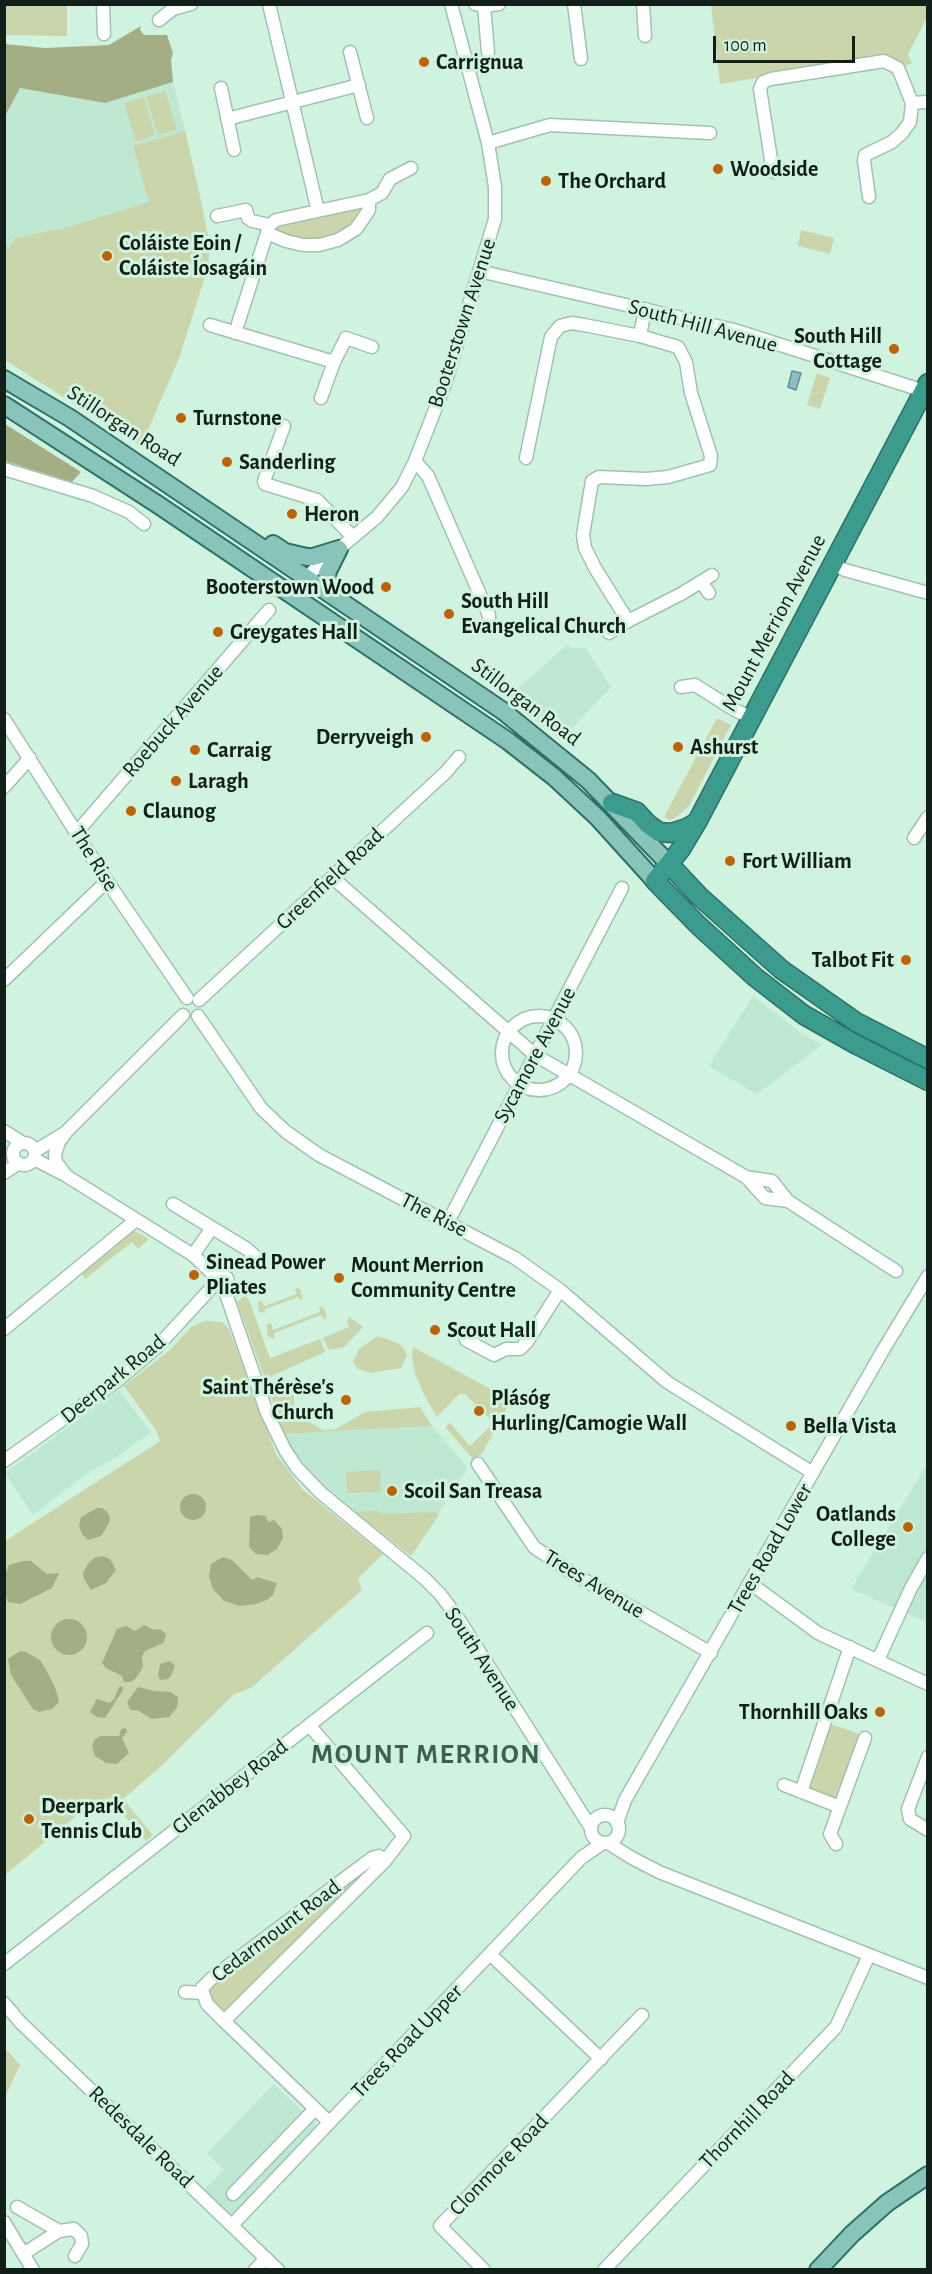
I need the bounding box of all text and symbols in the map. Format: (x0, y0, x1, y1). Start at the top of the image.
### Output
scale bar (716, 24, 858, 62)
text: 100 m (724, 37, 767, 55)
place label: Carrignua (436, 49, 524, 75)
marker: Carrignua (417, 55, 431, 69)
place label: Woodside (730, 156, 818, 182)
marker: Woodside (711, 162, 725, 176)
place label: The Orchard (558, 168, 666, 194)
marker: The Orchard (539, 174, 553, 188)
place label: Coláiste Eoin / Coláiste Íosagáin (119, 230, 267, 282)
street label: Booterstown Avenue (422, 235, 502, 411)
marker: Coláiste Eoin / Coláiste Íosagáin (100, 249, 114, 263)
street label: South Hill Avenue (626, 293, 780, 359)
place label: South Hill Cottage (794, 323, 882, 374)
marker: South Hill Cottage (887, 342, 901, 356)
street label: Stillorgan Road (62, 379, 186, 473)
place label: Turnstone (193, 405, 282, 431)
marker: Turnstone (174, 411, 188, 425)
place label: Sanderling (239, 449, 335, 475)
marker: Sanderling (220, 455, 234, 469)
place label: Heron (304, 501, 359, 527)
marker: Heron (285, 507, 299, 521)
street label: Mount Merrion Avenue (716, 530, 832, 716)
place label: Booterstown Wood (206, 574, 374, 600)
marker: Booterstown Wood (379, 580, 393, 594)
place label: South Hill Evangelical Church (461, 588, 626, 640)
marker: South Hill Evangelical Church (442, 607, 456, 621)
place label: Greygates Hall (230, 619, 358, 645)
marker: Greygates Hall (211, 625, 225, 639)
street label: Stillorgan Road (466, 652, 586, 752)
street label: Roebuck Avenue (117, 659, 229, 783)
place label: Derryveigh (316, 724, 414, 750)
marker: Derryveigh (419, 730, 433, 744)
place label: Ashurst (690, 734, 758, 760)
place label: Carraig (207, 737, 271, 763)
marker: Ashurst (671, 740, 685, 754)
marker: Carraig (188, 743, 202, 757)
place label: Laragh (188, 768, 249, 794)
marker: Laragh (169, 774, 183, 788)
place label: Claunog (143, 798, 216, 824)
marker: Claunog (124, 804, 138, 818)
street label: The Rise (64, 822, 124, 896)
street label: Greenfield Road (271, 822, 389, 936)
place label: Fort William (742, 848, 852, 874)
marker: Fort William (723, 854, 737, 868)
place label: Talbot Fit (812, 947, 894, 973)
marker: Talbot Fit (899, 953, 913, 967)
street label: Sycamore Avenue (488, 982, 582, 1128)
street label: The Rise (396, 1187, 472, 1243)
place label: Sinead Power Pliates (206, 1249, 325, 1300)
place label: Mount Merrion Community Centre (351, 1252, 516, 1304)
marker: Sinead Power Pliates (187, 1268, 201, 1282)
marker: Mount Merrion Community Centre (332, 1271, 346, 1285)
place label: Scout Hall (447, 1317, 536, 1343)
marker: Scout Hall (428, 1323, 442, 1337)
street label: Deerpark Road (55, 1329, 171, 1429)
place label: Saint Thérèse's Church (202, 1374, 334, 1426)
place label: Plásóg Hurling/Camogie Wall (491, 1385, 687, 1436)
marker: Saint Thérèse's Church (339, 1393, 353, 1407)
marker: Plásóg Hurling/Camogie Wall (472, 1404, 486, 1418)
place label: Bella Vista (803, 1413, 896, 1439)
marker: Bella Vista (784, 1419, 798, 1433)
place label: Scoil San Treasa (404, 1478, 542, 1504)
street label: Trees Road Lower (722, 1479, 818, 1619)
marker: Scoil San Treasa (385, 1484, 399, 1498)
place label: Oatlands College (816, 1501, 896, 1552)
marker: Oatlands College (901, 1520, 915, 1534)
street label: Trees Avenue (539, 1544, 649, 1624)
street label: South Avenue (439, 1602, 525, 1716)
place label: Thornhill Oaks (739, 1699, 868, 1725)
marker: Thornhill Oaks (873, 1705, 887, 1719)
street label: Glenabbey Road (167, 1734, 293, 1840)
district label: MOUNT MERRION (311, 1738, 541, 1772)
place label: Deerpark Tennis Club (41, 1793, 142, 1844)
marker: Deerpark Tennis Club (22, 1812, 36, 1826)
street label: Cedarmount Road (206, 1874, 346, 1988)
street label: Trees Road Upper (346, 1978, 468, 2104)
street label: Thornhill Road (694, 2065, 800, 2175)
street label: Redesdale Road (83, 2080, 199, 2194)
street label: Clonmore Road (444, 2109, 554, 2221)

